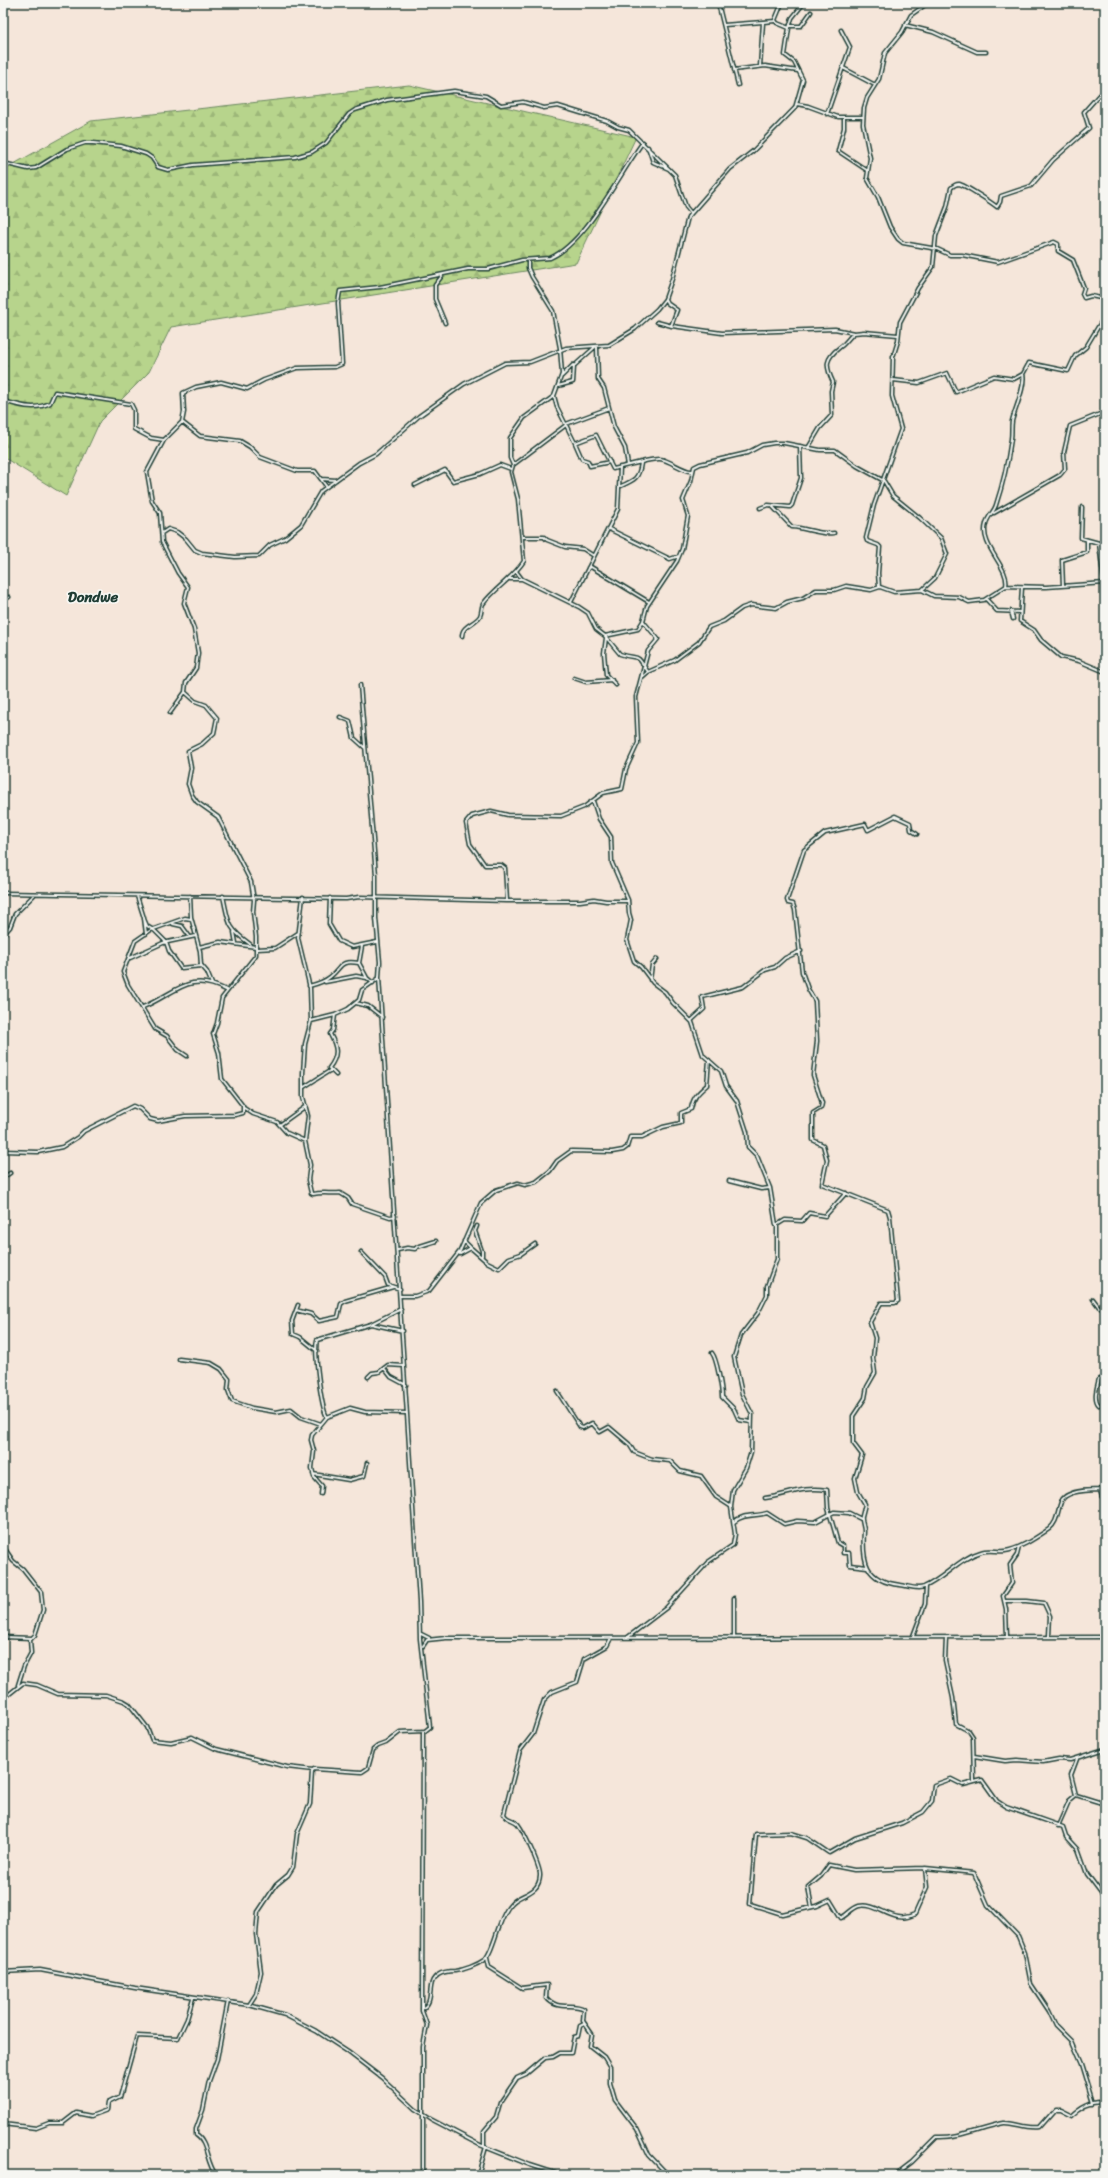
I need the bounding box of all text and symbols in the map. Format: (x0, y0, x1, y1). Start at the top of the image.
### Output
district label: Dondwe (68, 584, 119, 610)

